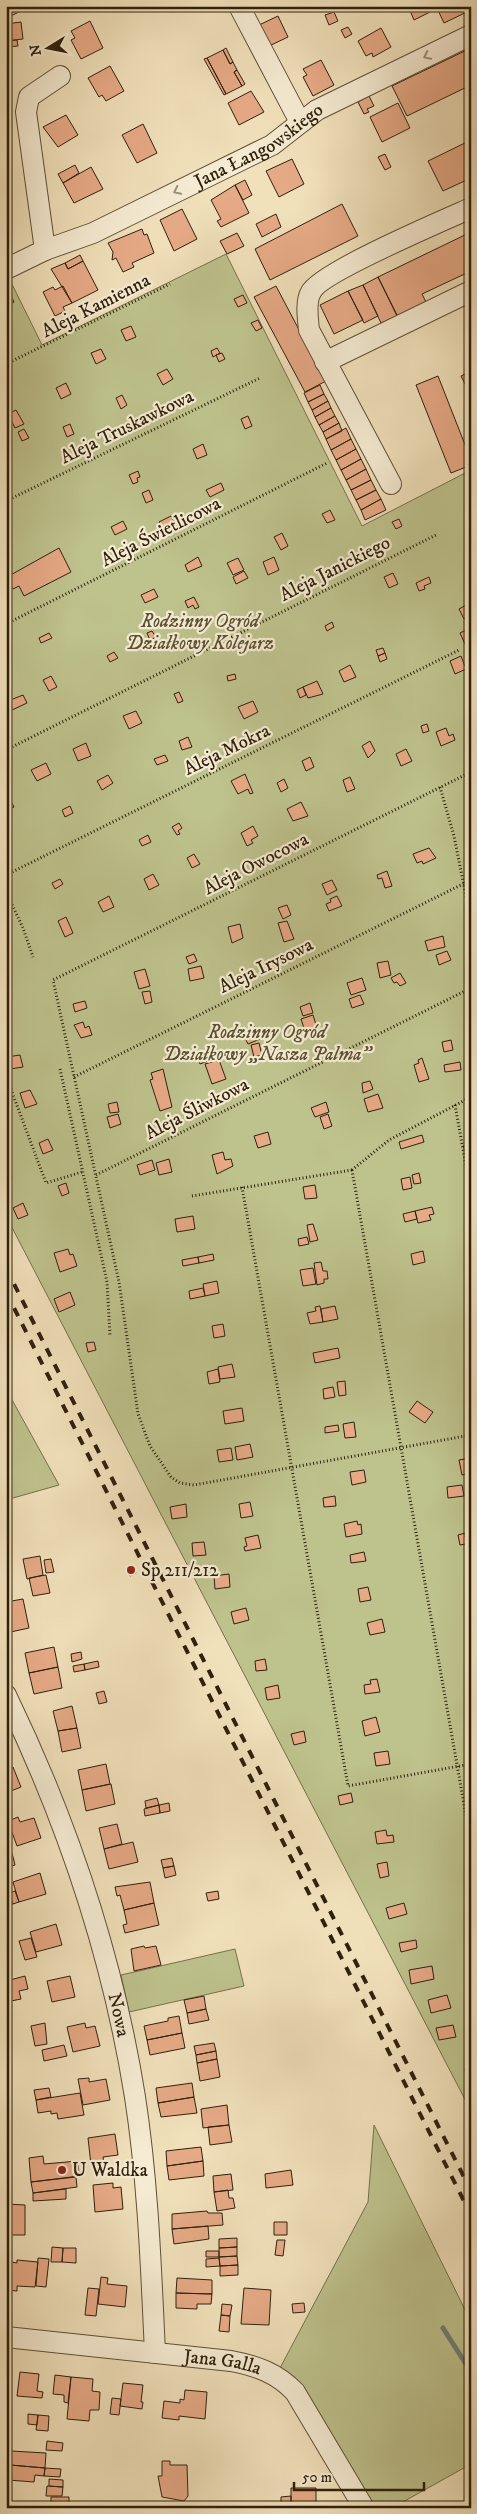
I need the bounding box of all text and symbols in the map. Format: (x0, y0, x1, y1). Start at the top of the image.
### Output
north arrow (22, 22, 72, 72)
text: N (26, 42, 46, 57)
one-way arrow (423, 50, 432, 61)
street label: Jana Łangowskiego (189, 98, 328, 194)
one-way arrow (173, 185, 182, 195)
street label: Aleja Kamienna (38, 269, 154, 343)
street label: Aleja Truskawkowa (57, 385, 197, 469)
street label: Aleja Świetlicowa (96, 490, 225, 572)
street label: Aleja Janickiego (276, 531, 394, 607)
park label: Rodzinny Ogród Działkowy Kolejarz (126, 610, 274, 655)
street label: Aleja Mokra (180, 719, 274, 781)
street label: Aleja Owocowa (200, 828, 312, 900)
street label: Aleja Irysowa (215, 933, 317, 999)
park label: Rodzinny Ogród Działkowy „Nasza Palma” (163, 1021, 373, 1066)
street label: Aleja Śliwkowa (140, 1071, 253, 1145)
place label: Sp 211/212 (141, 1559, 219, 1582)
marker: Sp 211/212 (125, 1564, 137, 1576)
street label: Nowa (103, 1990, 135, 2039)
place label: U Waldka (72, 2159, 148, 2182)
marker: U Waldka (56, 2164, 68, 2176)
street label: Jana Galla (181, 2344, 265, 2380)
scale bar (294, 2459, 424, 2491)
text: 50 m (302, 2468, 332, 2487)

